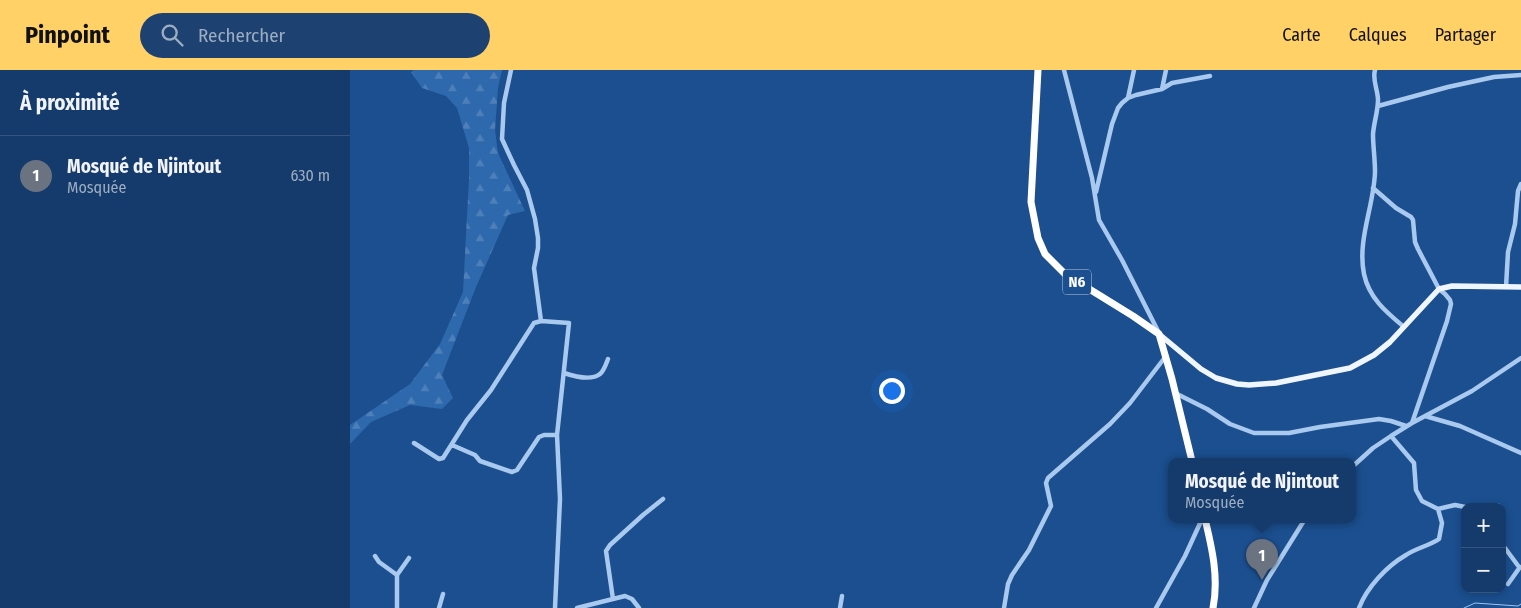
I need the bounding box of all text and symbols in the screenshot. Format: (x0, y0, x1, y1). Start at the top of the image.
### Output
search box (140, 13, 490, 58)
text: Pinpoint (25, 21, 110, 49)
icon: search (158, 21, 186, 49)
text: Rechercher (198, 24, 285, 47)
text: Carte (1282, 24, 1321, 46)
text: Calques (1349, 24, 1407, 46)
text: Partager (1435, 24, 1496, 46)
text: À proximité (20, 90, 120, 116)
text: Mosqué de Njintout (67, 155, 221, 178)
text: 1 (33, 166, 39, 185)
text: 630 m (291, 166, 330, 185)
text: Mosquée (67, 178, 126, 197)
road number: N6 (1063, 270, 1091, 294)
your location (879, 378, 905, 404)
popup (1168, 458, 1356, 523)
text: Mosqué de Njintout (1185, 470, 1339, 493)
text: Mosquée (1185, 493, 1244, 512)
map controls (1461, 503, 1506, 593)
button: + (1461, 503, 1506, 548)
pin: 1 (1246, 539, 1278, 580)
button: − (1461, 548, 1506, 593)

